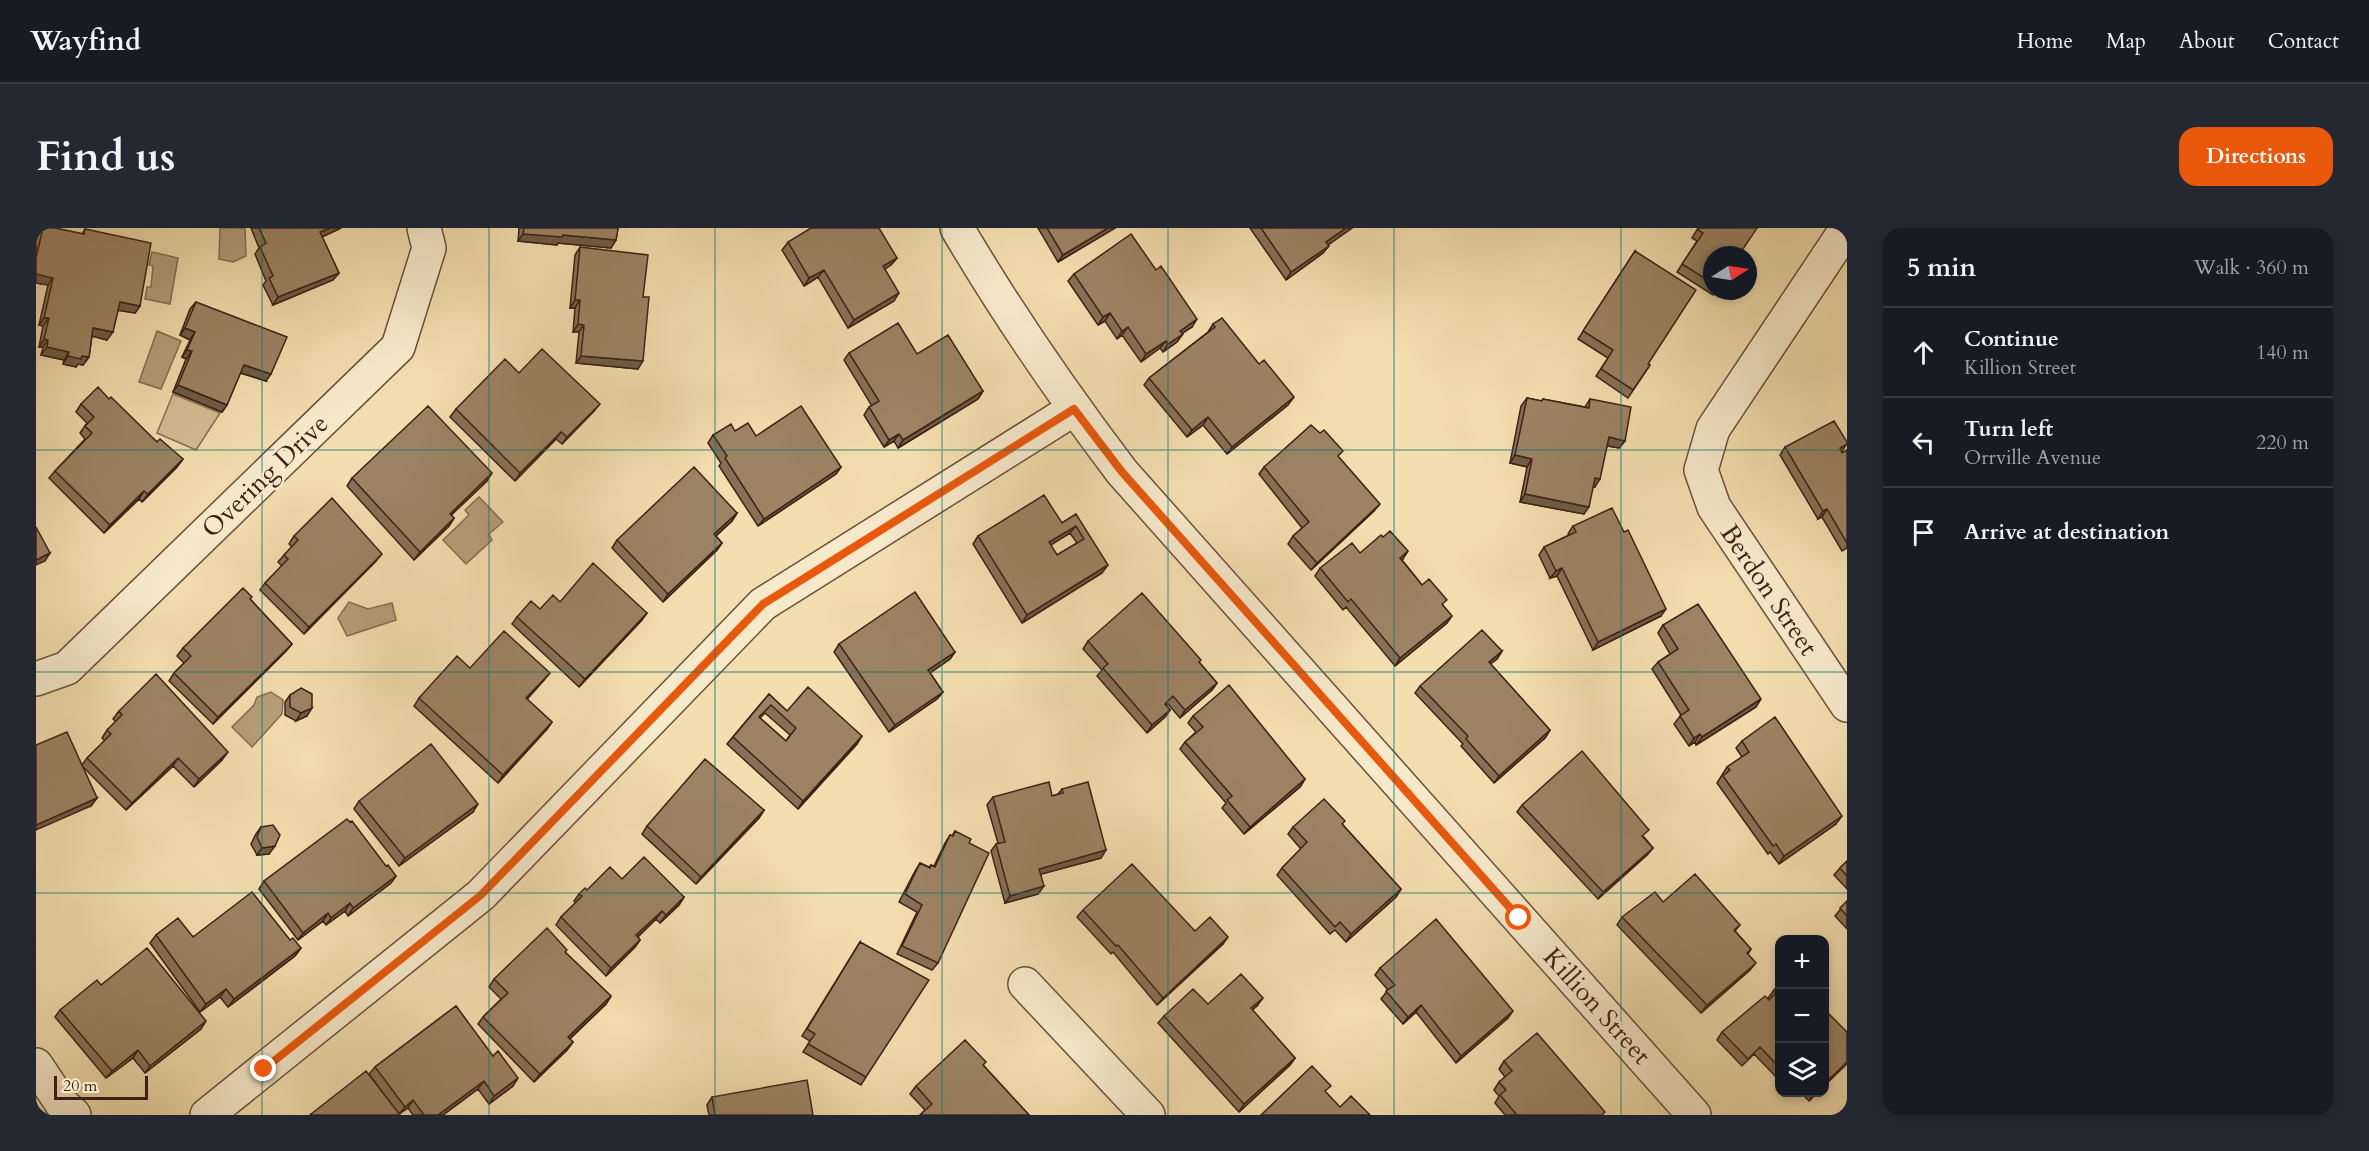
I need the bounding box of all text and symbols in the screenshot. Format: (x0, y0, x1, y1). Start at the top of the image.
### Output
text: Wayfind (30, 22, 141, 60)
text: Home (2017, 27, 2073, 56)
text: Map (2106, 27, 2146, 56)
text: About (2179, 27, 2235, 56)
text: Contact (2268, 27, 2339, 56)
button: Directions (2179, 127, 2333, 186)
text: Find us (36, 128, 176, 185)
north arrow (1703, 246, 1757, 300)
text: 5 min (1907, 250, 1976, 285)
text: Walk · 360 m (2194, 254, 2309, 281)
text: Continue (1964, 324, 2059, 354)
icon: ahead (1907, 336, 1940, 369)
text: 140 m (2256, 339, 2309, 366)
text: Killion Street (1964, 354, 2076, 381)
street label: Overing Drive (194, 407, 336, 545)
text: Turn left (1964, 414, 2053, 444)
icon: left (1907, 426, 1940, 459)
text: 220 m (2256, 429, 2309, 456)
text: Orrville Avenue (1964, 444, 2101, 471)
icon: arrive (1907, 516, 1940, 549)
text: Arrive at destination (1964, 517, 2169, 547)
street label: Berdon Street (1712, 518, 1826, 662)
route start (1505, 904, 1531, 930)
map controls (1775, 935, 1829, 1097)
button: + (1775, 935, 1829, 989)
street label: Killion Street (1535, 940, 1659, 1072)
button: − (1775, 989, 1829, 1043)
button: layers (1775, 1043, 1829, 1097)
route end (250, 1055, 276, 1081)
scale bar (54, 1073, 148, 1100)
text: 20 m (63, 1075, 97, 1097)

